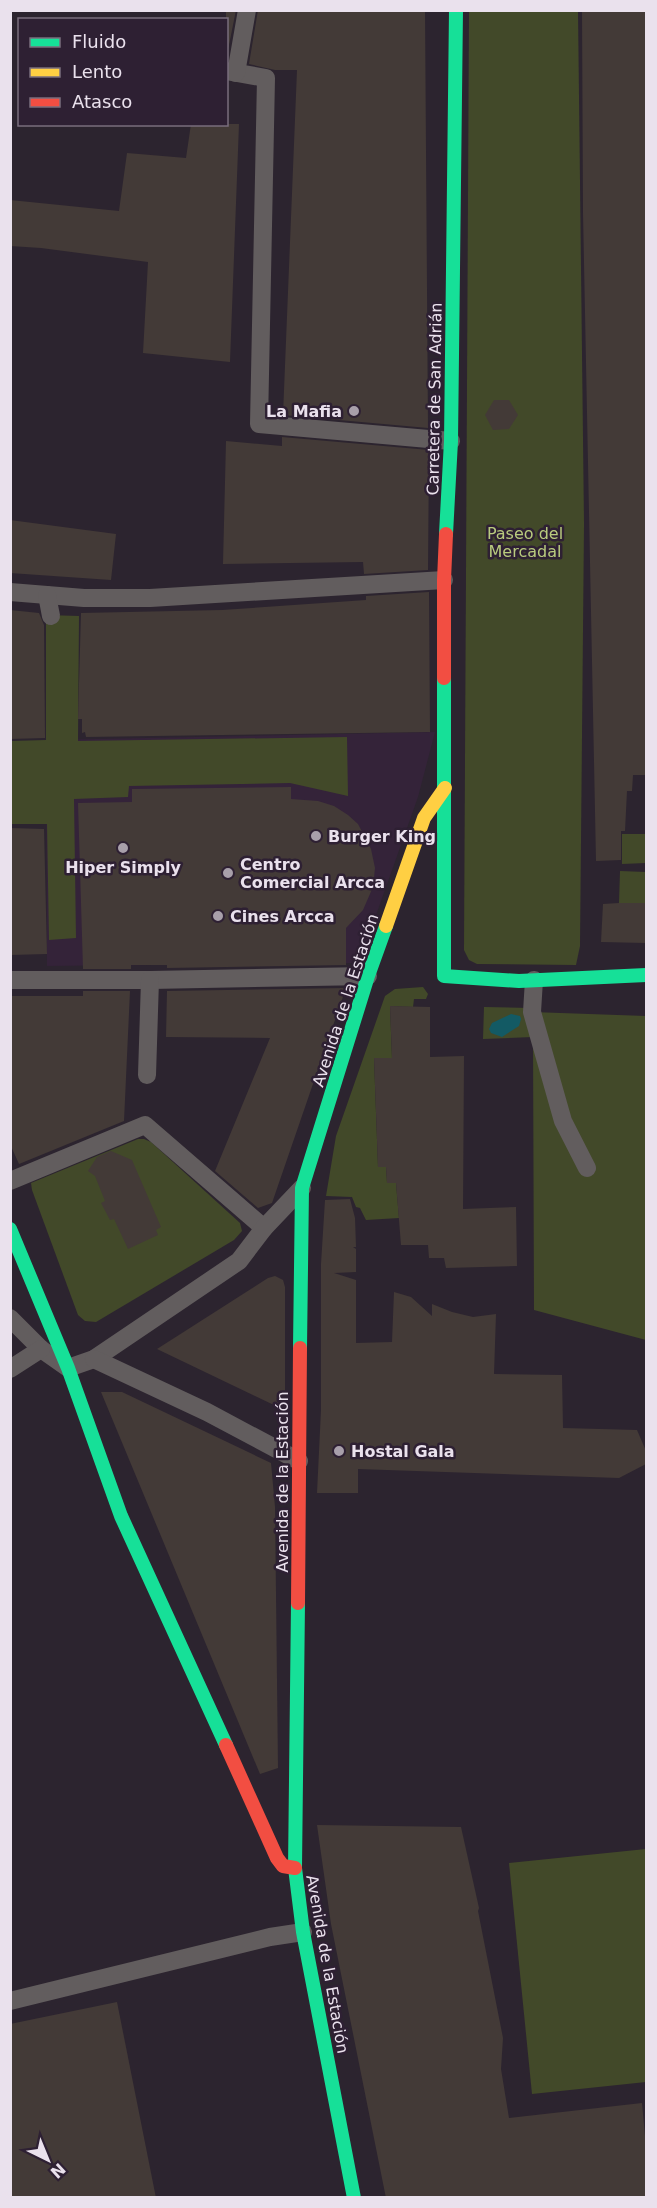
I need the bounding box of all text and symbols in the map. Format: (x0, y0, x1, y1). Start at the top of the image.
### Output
legend (18, 18, 228, 126)
text: Fluido (72, 31, 126, 52)
text: Lento (72, 61, 122, 82)
text: Atasco (72, 91, 132, 112)
street label: Carretera de San Adrián (423, 302, 446, 496)
place label: La Mafia (266, 402, 342, 421)
marker: La Mafia (347, 404, 361, 418)
park label: Paseo del Mercadal (487, 524, 563, 561)
place label: Burger King (328, 827, 436, 846)
marker: Burger King (309, 829, 323, 843)
marker: Hiper Simply (116, 841, 130, 855)
place label: Centro Comercial Arcca (240, 855, 385, 892)
place label: Hiper Simply (65, 858, 181, 877)
marker: Centro Comercial Arcca (221, 866, 235, 880)
place label: Cines Arcca (230, 907, 335, 926)
marker: Cines Arcca (211, 909, 225, 923)
street label: Avenida de la Estación (308, 911, 382, 1089)
street label: Avenida de la Estación (273, 1391, 292, 1573)
place label: Hostal Gala (351, 1442, 455, 1461)
marker: Hostal Gala (332, 1444, 346, 1458)
street label: Avenida de la Estación (302, 1873, 353, 2055)
north arrow (18, 2130, 78, 2190)
text: N (47, 2159, 69, 2182)

